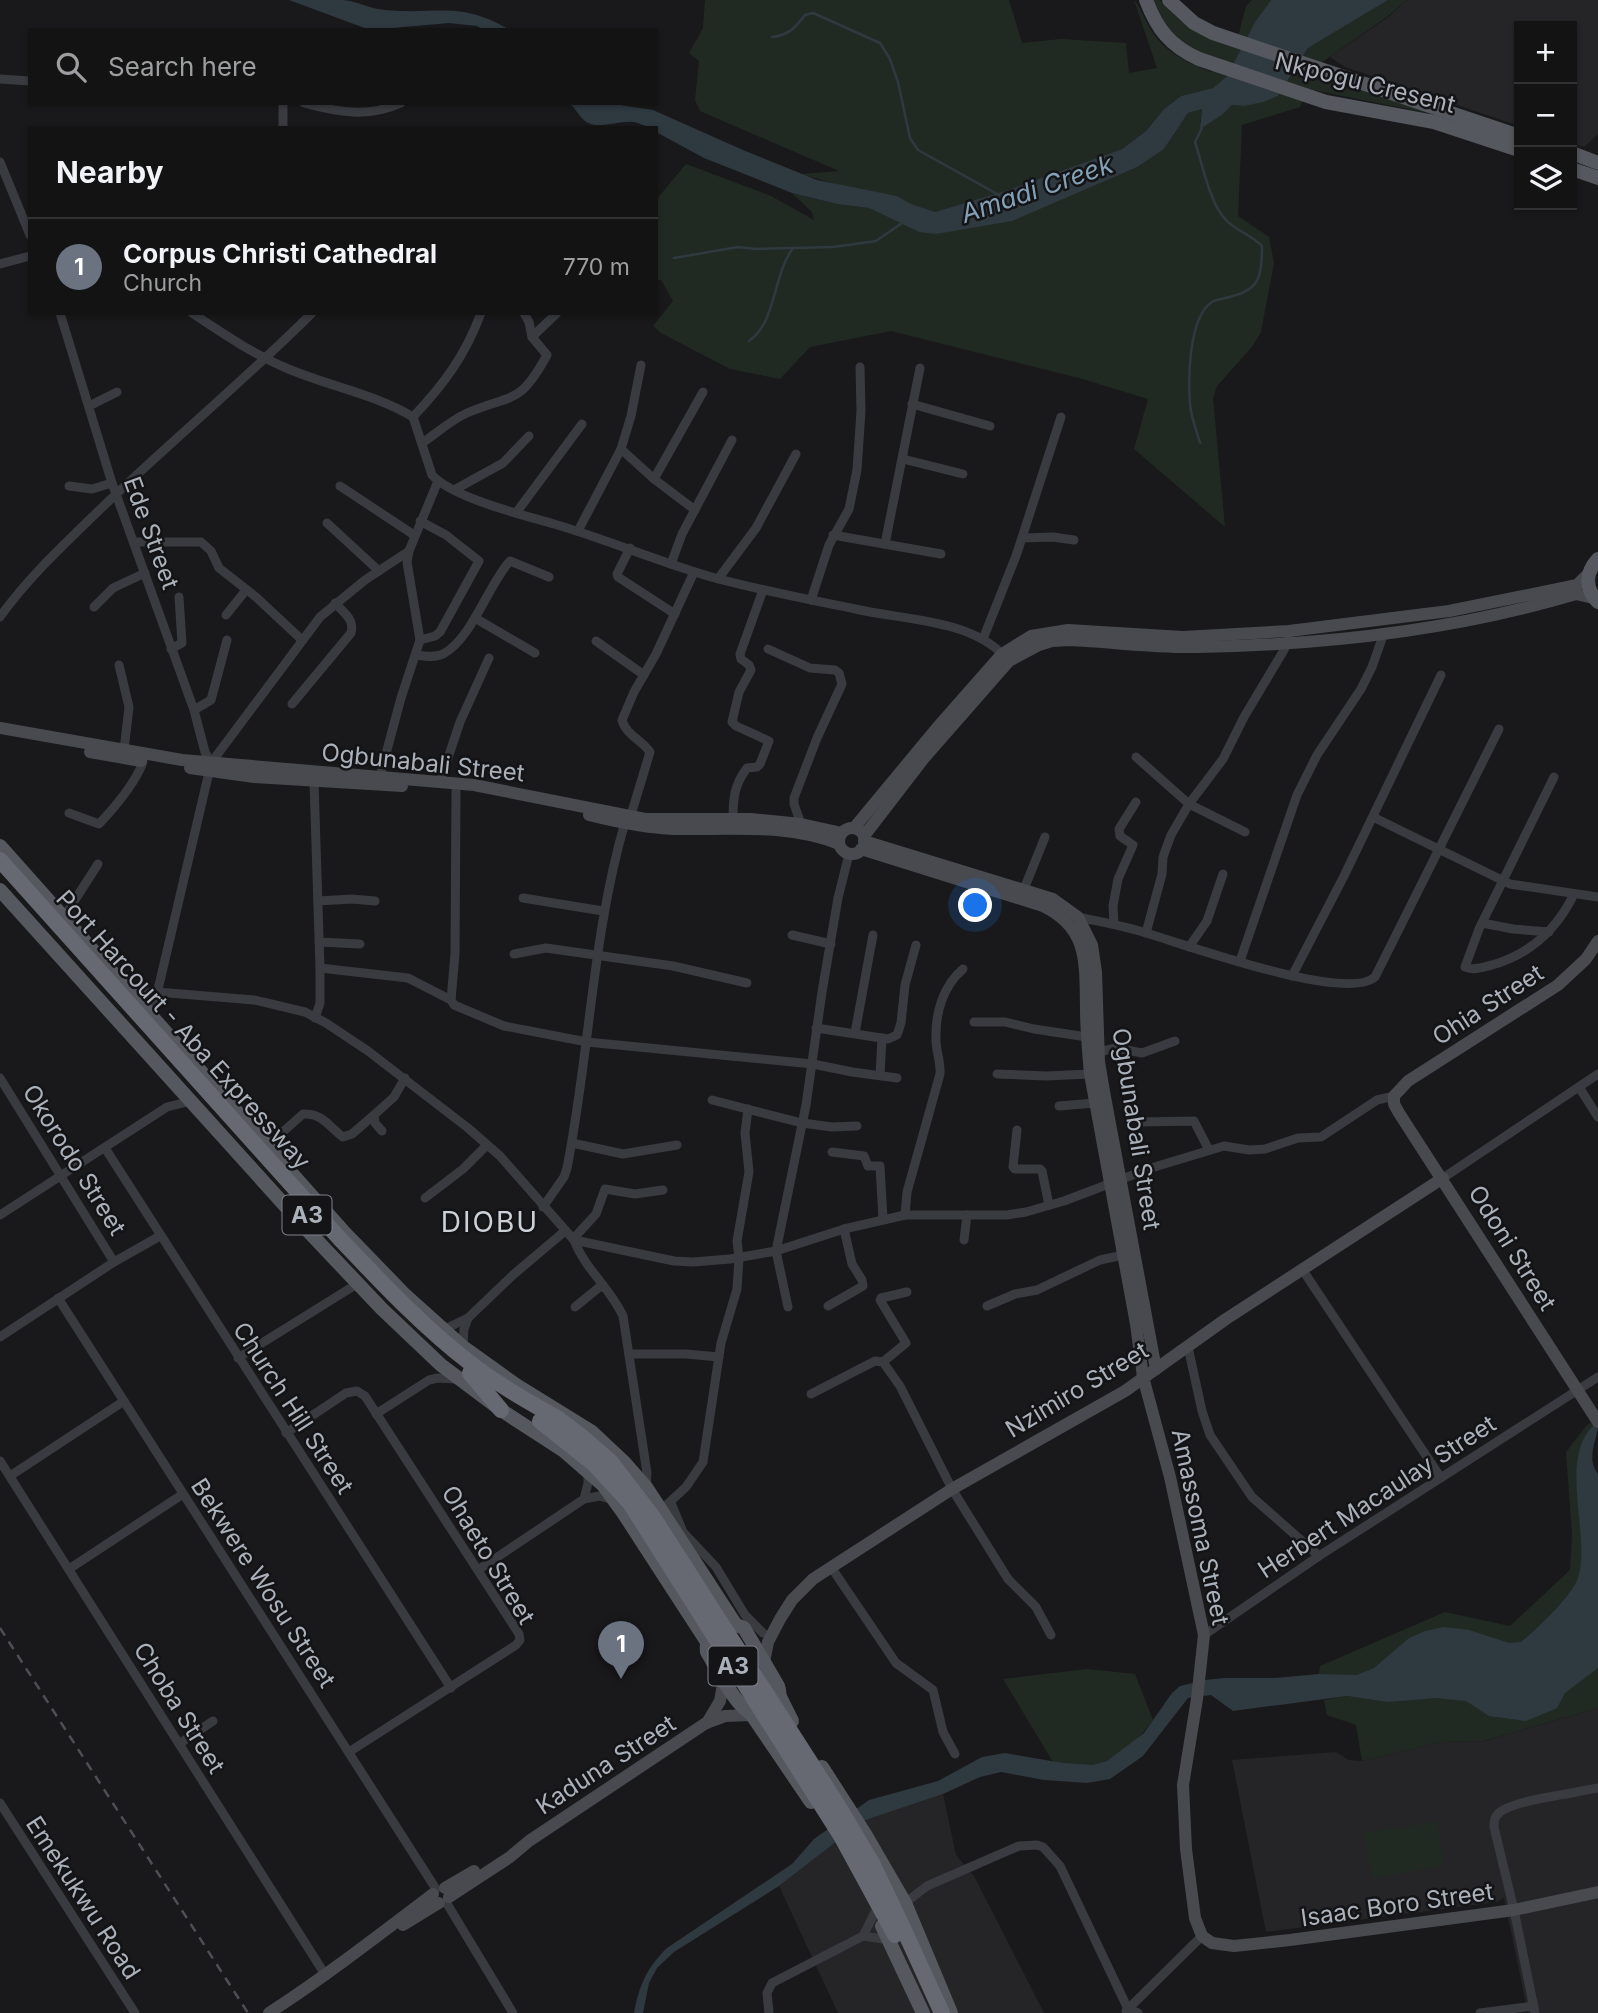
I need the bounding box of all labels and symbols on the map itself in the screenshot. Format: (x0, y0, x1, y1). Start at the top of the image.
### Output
street label: Nkpogu Cresent (1272, 46, 1458, 119)
water label: Amadi Creek (956, 148, 1118, 229)
street label: Ede Street (118, 473, 185, 593)
street label: Ogbunabali Street (320, 737, 526, 788)
street label: Port Harcourt - Aba Expressway (50, 884, 317, 1175)
your location (958, 888, 992, 922)
street label: Ohia Street (1427, 958, 1549, 1051)
street label: Ogbunabali Street (1106, 1026, 1167, 1232)
street label: Okorodo Street (17, 1079, 132, 1240)
street label: Odoni Street (1463, 1180, 1562, 1316)
road number: A3 (282, 1196, 332, 1234)
district label: DIOBU (441, 1205, 539, 1239)
street label: Church Hill Street (227, 1316, 360, 1499)
street label: Nzimiro Street (1000, 1335, 1154, 1444)
street label: Herbert Macaulay Street (1252, 1409, 1501, 1584)
street label: Amassoma Street (1166, 1426, 1235, 1628)
street label: Bekwere Wosu Street (185, 1473, 342, 1693)
street label: Ohaeto Street (436, 1480, 541, 1629)
pin: 1 (598, 1621, 644, 1679)
street label: Choba Street (128, 1637, 231, 1779)
road number: A3 (708, 1646, 758, 1686)
street label: Kaduna Street (530, 1709, 681, 1820)
street label: Emekukwu Road (20, 1811, 147, 1985)
street label: Isaac Boro Street (1299, 1877, 1495, 1932)

